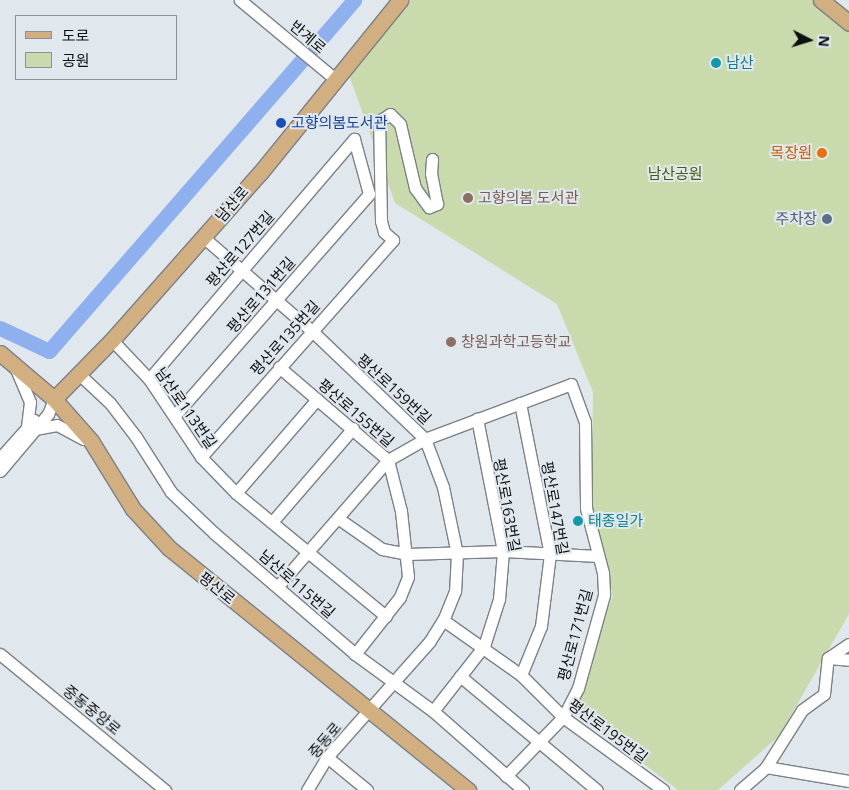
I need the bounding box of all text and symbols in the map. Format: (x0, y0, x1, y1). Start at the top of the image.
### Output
legend (15, 15, 178, 80)
north arrow (784, 15, 834, 65)
street label: 반계로 (286, 17, 330, 57)
text: 도로 (62, 25, 90, 45)
text: N (814, 35, 834, 48)
text: 공원 (62, 50, 90, 70)
place label: 남산 (726, 54, 754, 72)
marker: 남산 (710, 57, 722, 69)
place label: 고향의봄도서관 (291, 114, 388, 132)
marker: 고향의봄도서관 (275, 117, 287, 129)
place label: 목장원 (771, 144, 812, 162)
marker: 목장원 (816, 147, 828, 159)
park label: 남산공원 (647, 165, 703, 183)
street label: 남산로 (212, 182, 252, 226)
place label: 고향의봄 도서관 (478, 189, 578, 207)
marker: 고향의봄 도서관 (462, 192, 474, 204)
street label: 평산로127번길 (202, 207, 278, 291)
place label: 주차장 (776, 210, 817, 228)
marker: 주차장 (821, 213, 833, 225)
street label: 평산로131번길 (223, 253, 299, 337)
street label: 평산로135번길 (247, 297, 323, 379)
place label: 창원과학고등학교 (461, 333, 571, 351)
marker: 창원과학고등학교 (445, 336, 457, 348)
street label: 평산로159번길 (353, 350, 435, 428)
street label: 남산로113번길 (151, 364, 221, 452)
street label: 평산로155번길 (314, 375, 398, 451)
street label: 평산로163번길 (490, 457, 524, 553)
street label: 평산로147번길 (538, 460, 572, 556)
place label: 태종일가 (588, 512, 643, 530)
marker: 태종일가 (572, 515, 584, 527)
street label: 남산로115번길 (255, 546, 339, 622)
street label: 평산로 (195, 568, 239, 608)
street label: 평산로171번길 (554, 587, 596, 683)
street label: 중동중앙로 (60, 681, 124, 739)
street label: 평산로195번길 (565, 695, 651, 767)
street label: 중동로 (305, 718, 345, 762)

